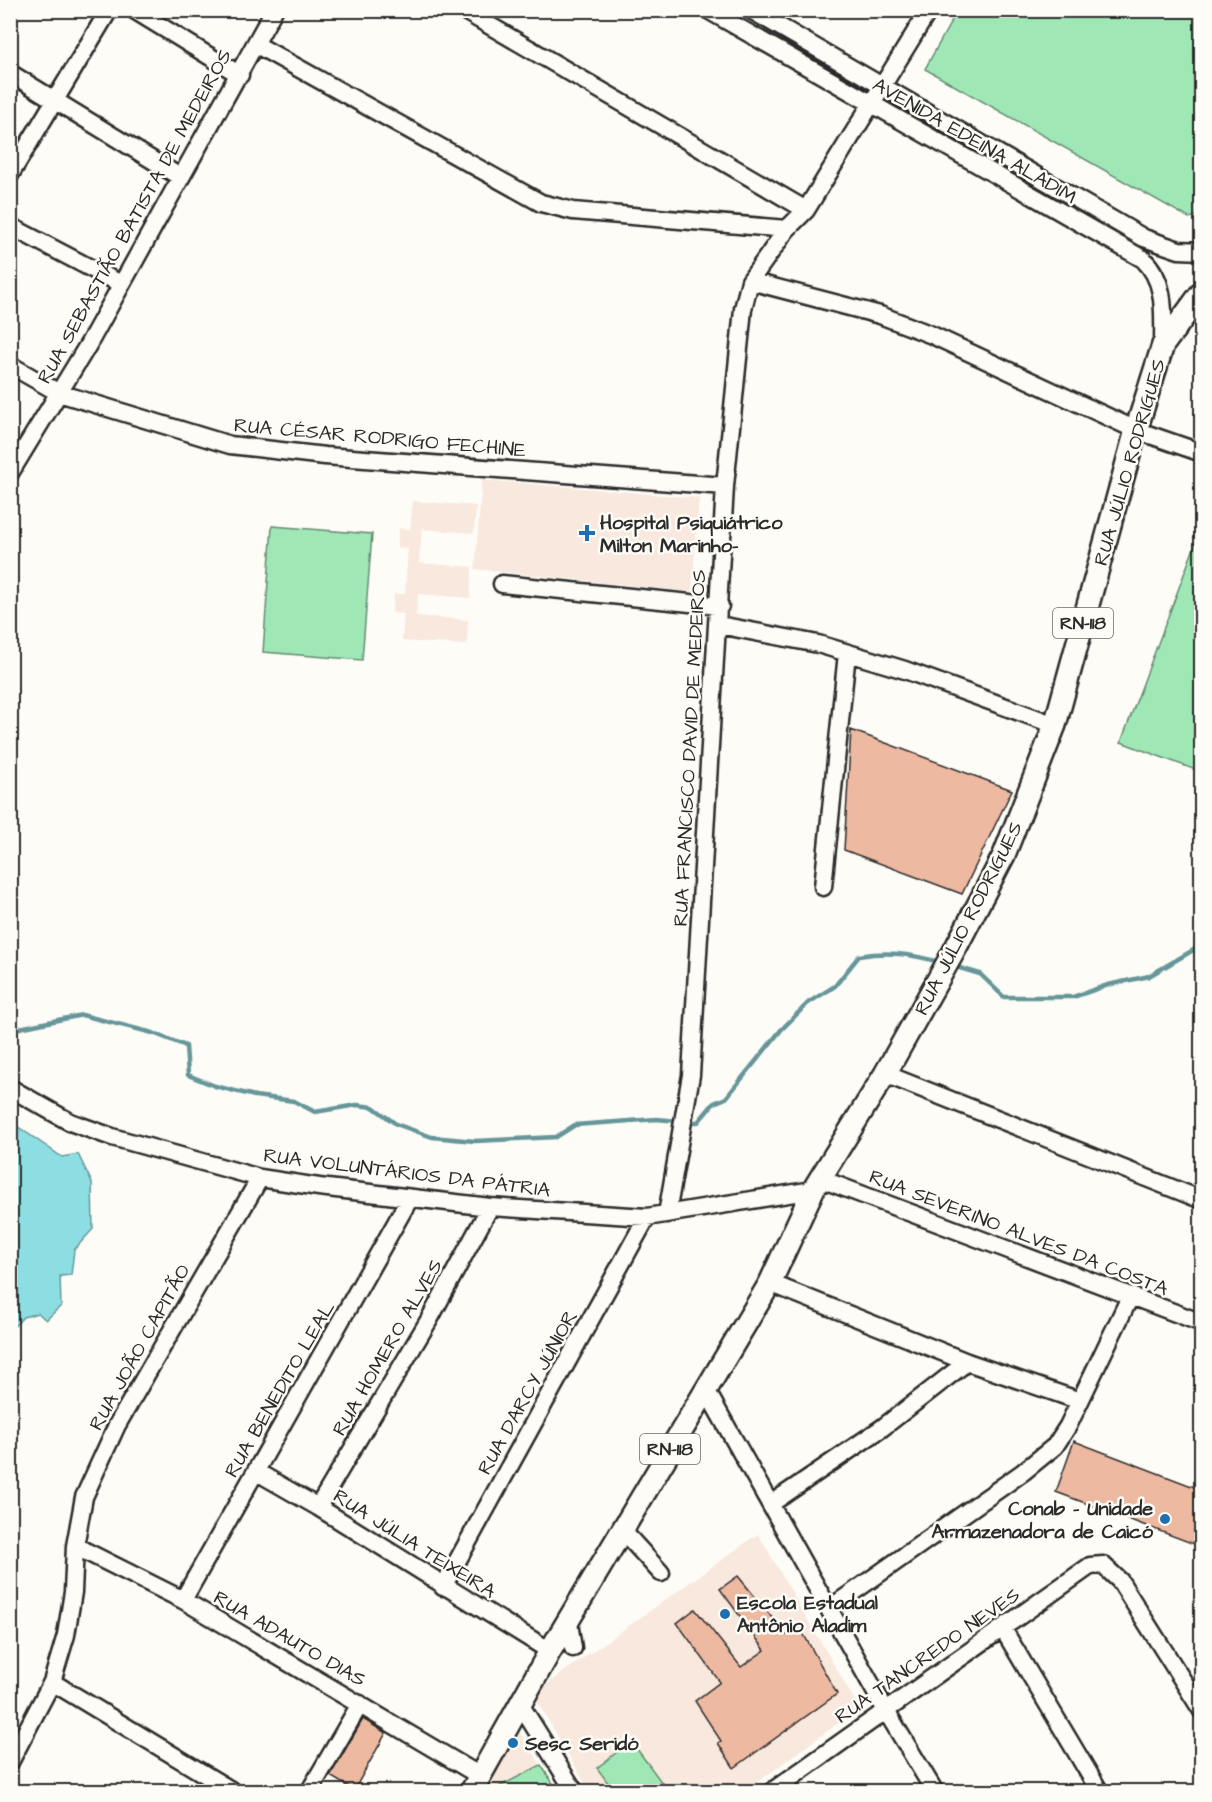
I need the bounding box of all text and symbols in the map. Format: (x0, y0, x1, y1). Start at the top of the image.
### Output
street label: RUA SEBASTIÃO BATISTA DE MEDEIROS (31, 44, 239, 389)
street label: AVENIDA EDEINA ALADIM (867, 71, 1082, 211)
street label: RUA JÚLIO RODRIGUES (1087, 355, 1173, 569)
street label: RUA CÉSAR RODRIGO FECHINE (233, 411, 527, 465)
place label: Hospital Psiquiátrico Milton Marinho- (600, 509, 783, 560)
marker: Hospital Psiquiátrico Milton Marinho- (578, 524, 596, 542)
street label: RUA FRANCISCO DAVID DE MEDEIROS (667, 569, 713, 927)
road number: RN-118 (1053, 608, 1113, 638)
street label: RUA JÚLIO RODRIGUES (908, 817, 1030, 1020)
street label: RUA VOLUNTÁRIOS DA PÁTRIA (262, 1142, 552, 1204)
street label: RUA SEVERINO ALVES DA COSTA (865, 1163, 1172, 1303)
street label: RUA HOMERO ALVES (326, 1254, 450, 1441)
street label: RUA JOÃO CAPITÃO (83, 1259, 197, 1436)
street label: RUA BENEDITO LEAL (218, 1296, 342, 1483)
street label: RUA DARCY JÚNIOR (471, 1305, 585, 1480)
road number: RN-118 (640, 1434, 700, 1464)
street label: RUA JÚLIA TEIXEIRA (328, 1482, 501, 1605)
place label: Conab - Unidade Armazenadora de Caicó (931, 1495, 1154, 1546)
marker: Conab - Unidade Armazenadora de Caicó (1158, 1512, 1172, 1526)
street label: RUA TANCREDO NEVES (829, 1581, 1026, 1730)
street label: RUA ADAUTO DIAS (208, 1584, 371, 1694)
place label: Escola Estadual Antônio Aladim (737, 1589, 878, 1640)
marker: Escola Estadual Antônio Aladim (718, 1607, 732, 1621)
place label: Sesc Seridó (524, 1730, 639, 1758)
marker: Sesc Seridó (506, 1736, 520, 1750)

